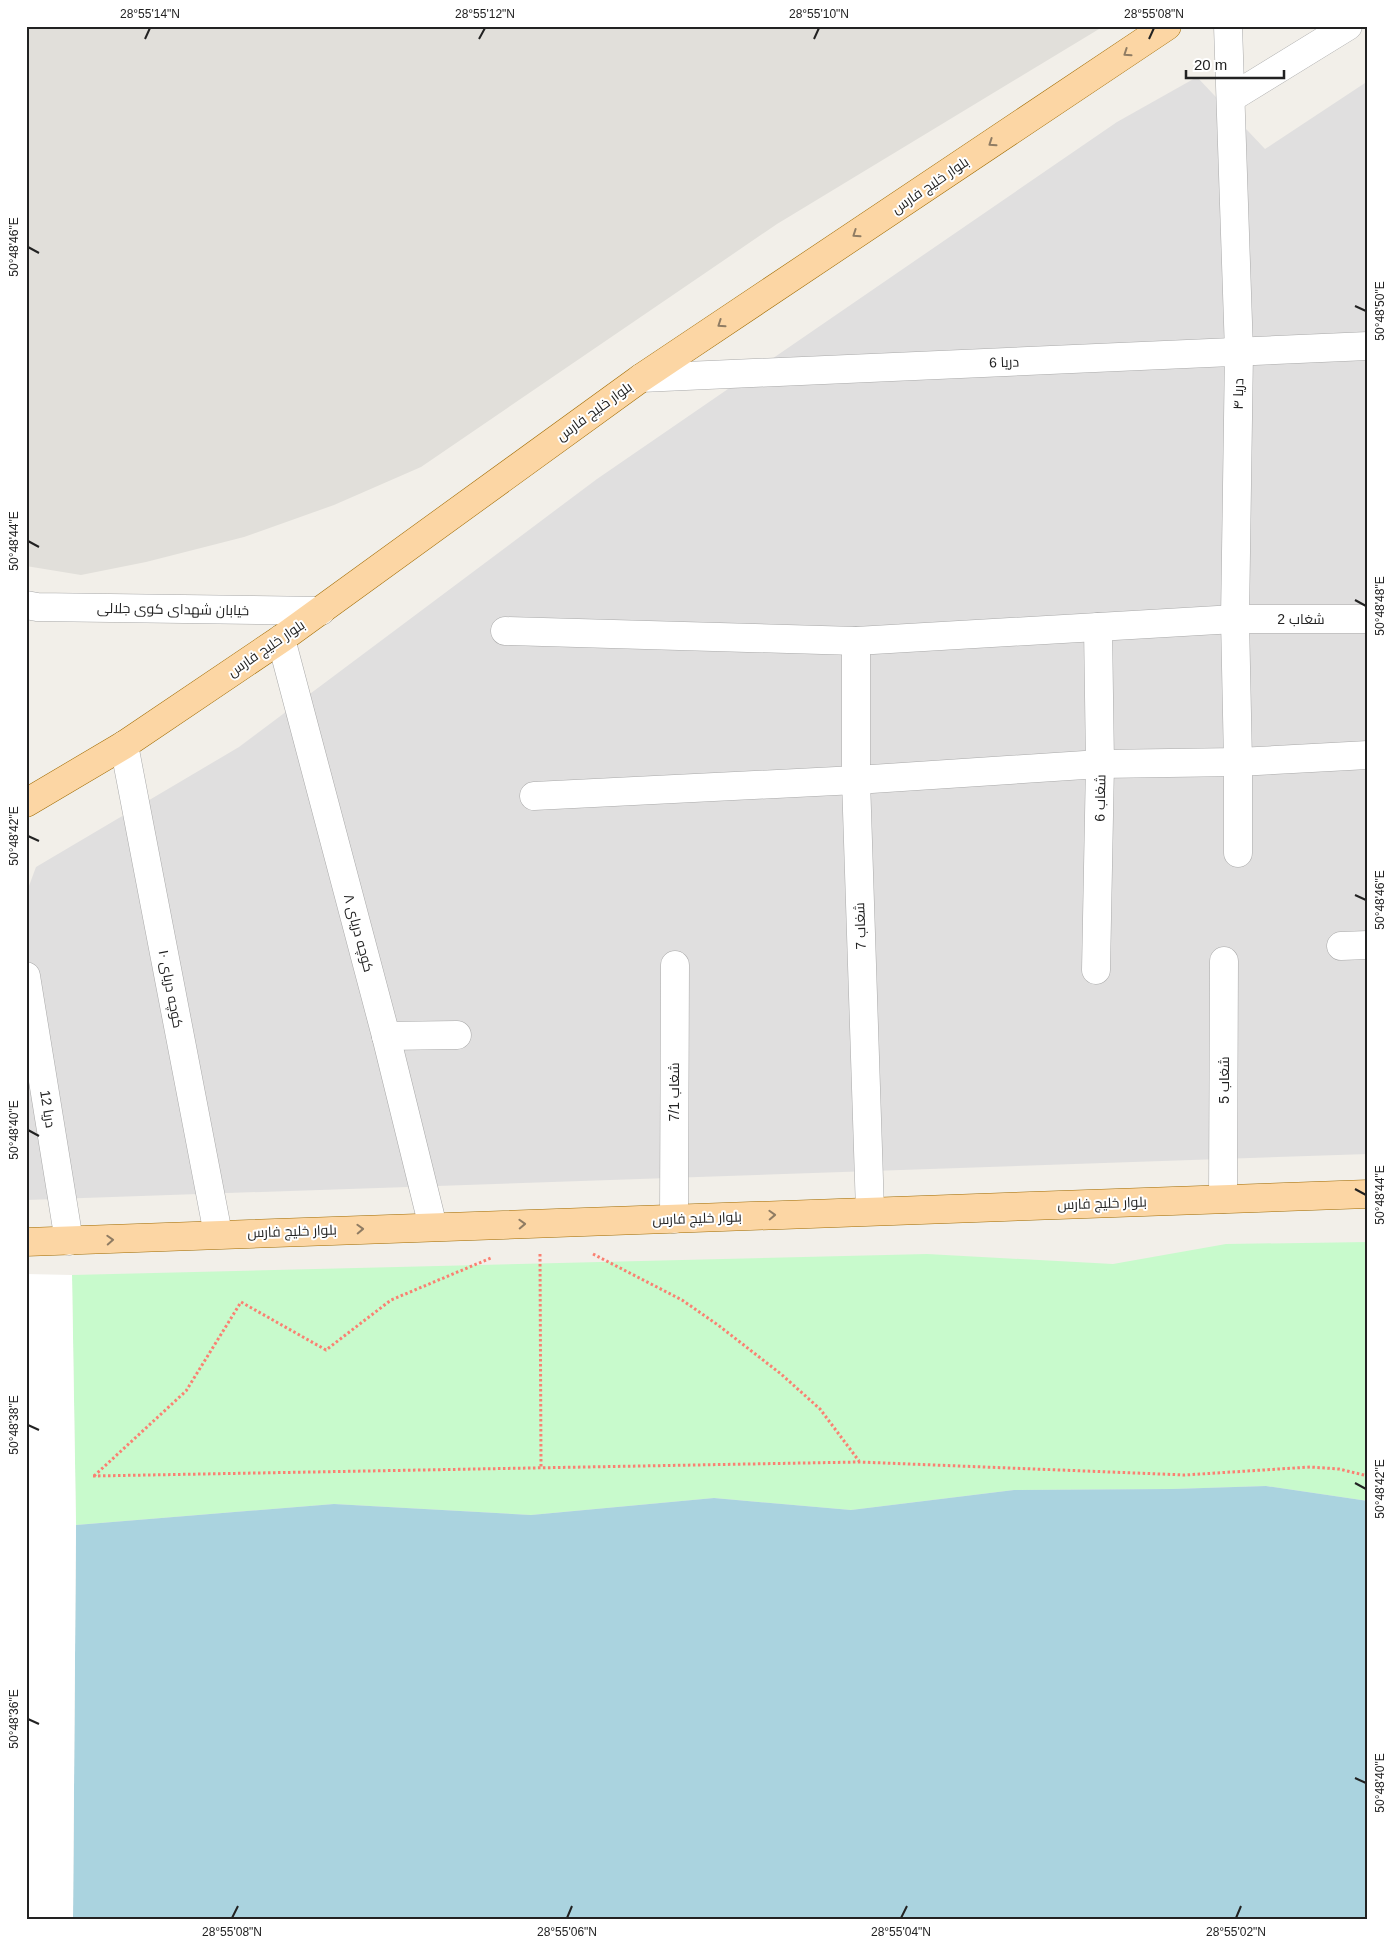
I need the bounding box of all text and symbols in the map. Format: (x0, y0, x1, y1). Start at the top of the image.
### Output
text: 28°55'14"N (120, 7, 180, 21)
text: 28°55'12"N (455, 7, 515, 21)
text: 28°55'10"N (789, 7, 849, 21)
text: 28°55'08"N (1124, 7, 1184, 21)
one-way arrow (1123, 47, 1132, 56)
scale bar (1186, 48, 1284, 80)
text: 20 m (1194, 56, 1227, 73)
one-way arrow (988, 137, 997, 147)
street label: بلوار خلیج‌ فارس (888, 153, 972, 218)
text: 50°48'46"E (7, 217, 21, 277)
one-way arrow (853, 227, 862, 237)
text: 50°48'50"E (1373, 281, 1387, 341)
one-way arrow (717, 318, 727, 327)
street label: دریا 6 (989, 353, 1019, 371)
street label: بلوار خلیج‌ فارس (553, 378, 636, 445)
street label: دریا ۴ (1230, 378, 1246, 410)
text: 50°48'44"E (7, 511, 21, 571)
text: 50°48'48"E (1373, 576, 1387, 636)
street label: خیابان شهدای کوی جلالی (97, 600, 249, 618)
street label: شغاب 2 (1277, 611, 1325, 627)
street label: بلوار خلیج‌ فارس (224, 616, 308, 681)
street label: شغاب 6 (1092, 774, 1108, 822)
text: 50°48'42"E (7, 806, 21, 866)
text: 50°48'46"E (1373, 870, 1387, 930)
street label: کوچه دریای ۸ (339, 892, 377, 974)
street label: شغاب 7 (851, 902, 869, 950)
street label: کوچه دریای ۱۰ (154, 949, 186, 1030)
street label: شغاب 5 (1216, 1056, 1232, 1104)
street label: شغاب 7/1 (666, 1062, 682, 1122)
street label: دریا 12 (37, 1089, 59, 1129)
text: 50°48'40"E (7, 1100, 21, 1160)
text: 50°48'44"E (1373, 1165, 1387, 1225)
street label: بلوار خلیج ‌فارس (1057, 1193, 1147, 1214)
street label: بلوار خلیج ‌فارس (652, 1208, 742, 1229)
one-way arrow (768, 1209, 776, 1220)
one-way arrow (518, 1219, 526, 1229)
street label: بلوار خلیج ‌فارس (247, 1221, 337, 1242)
one-way arrow (356, 1224, 364, 1235)
one-way arrow (106, 1234, 114, 1245)
text: 50°48'38"E (7, 1395, 21, 1455)
text: 50°48'42"E (1373, 1459, 1387, 1519)
text: 50°48'36"E (7, 1689, 21, 1749)
text: 50°48'40"E (1373, 1753, 1387, 1813)
text: 28°55'08"N (202, 1925, 262, 1939)
text: 28°55'06"N (537, 1925, 597, 1939)
text: 28°55'04"N (871, 1925, 931, 1939)
text: 28°55'02"N (1206, 1925, 1266, 1939)

